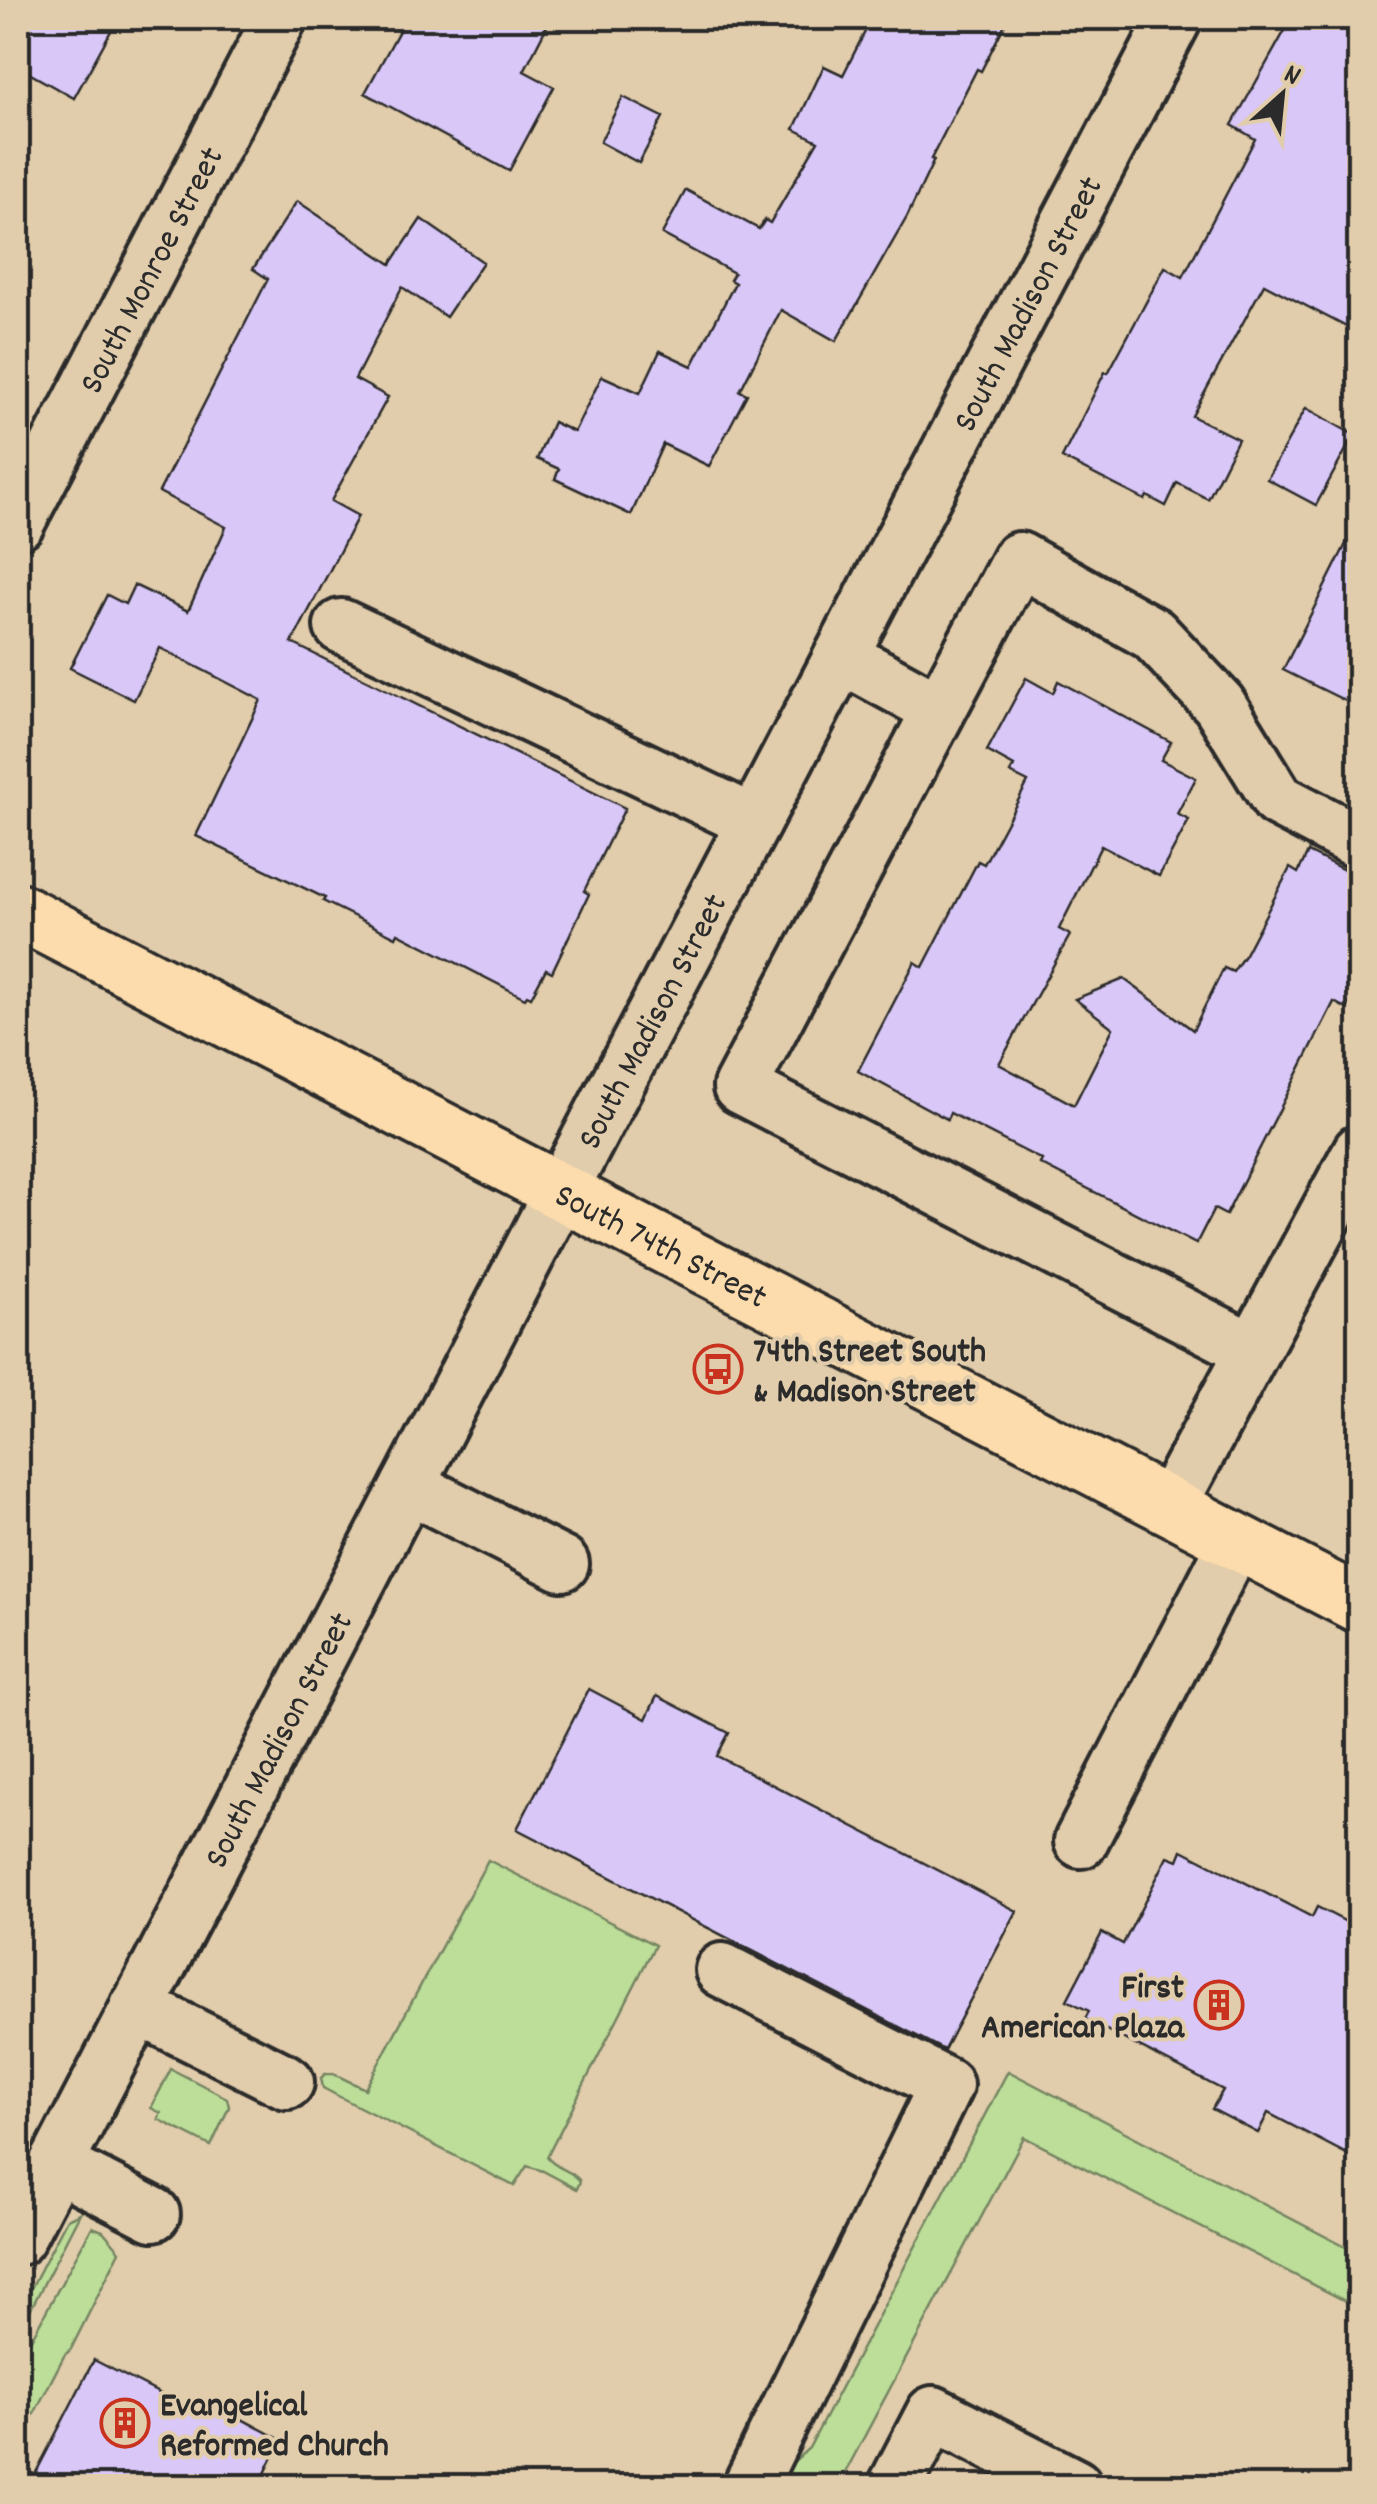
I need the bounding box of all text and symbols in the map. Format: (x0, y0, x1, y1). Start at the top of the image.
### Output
north arrow (1232, 45, 1332, 145)
text: N (1276, 56, 1306, 98)
street label: South Monroe Street (69, 139, 239, 404)
street label: South Madison Street (943, 168, 1118, 442)
street label: South Madison Street (567, 886, 742, 1159)
street label: South 74th Street (545, 1173, 775, 1324)
place label: 74th Street South & Madison Street (753, 1329, 986, 1419)
bus stop icon: 74th Street South & Madison Street (692, 1343, 744, 1395)
street label: South Madison Street (194, 1604, 368, 1878)
place label: First American Plaza (981, 1965, 1186, 2055)
building icon: First American Plaza (1193, 1979, 1245, 2031)
place label: Evangelical Reformed Church (160, 2383, 389, 2473)
building icon: Evangelical Reformed Church (99, 2397, 151, 2449)

